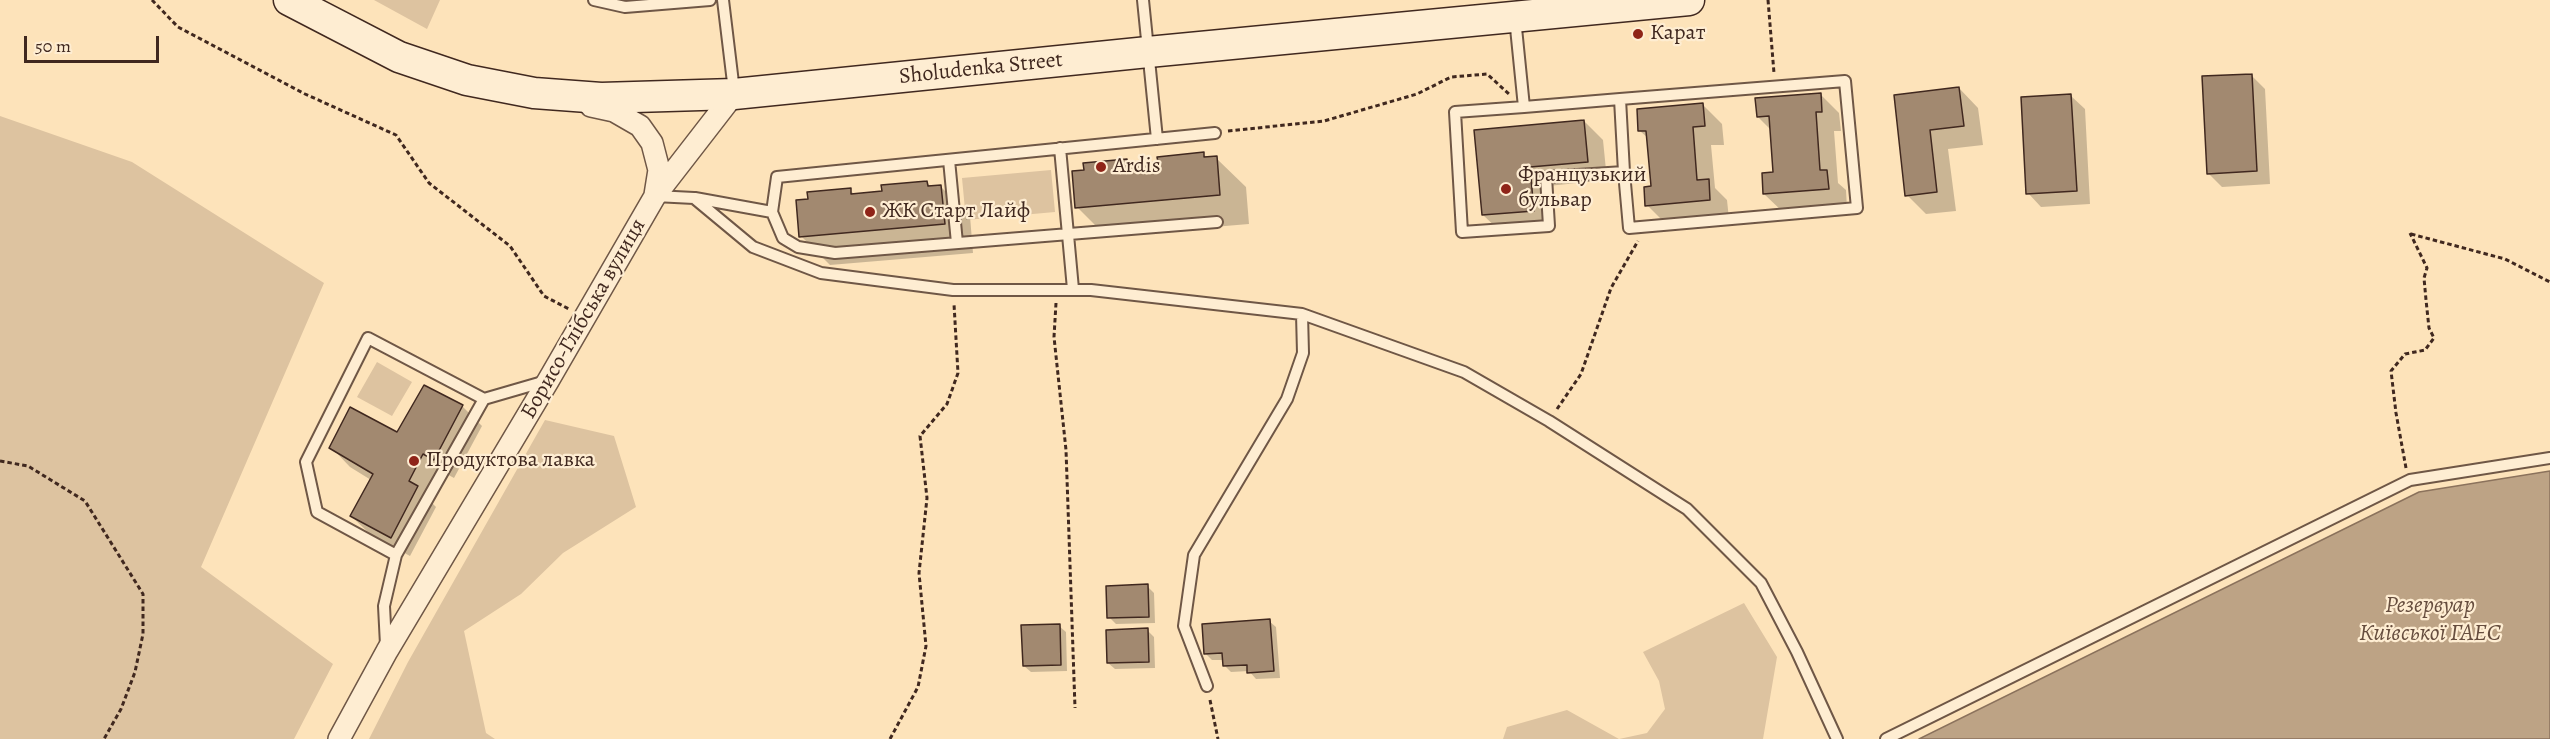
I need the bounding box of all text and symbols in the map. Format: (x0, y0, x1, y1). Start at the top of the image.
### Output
place label: Карат (1650, 21, 1705, 47)
scale bar (27, 24, 162, 62)
marker: Карат (1631, 27, 1645, 41)
text: 50 m (35, 34, 71, 58)
street label: Sholudenka Street (898, 47, 1064, 91)
place label: Ardis (1113, 154, 1160, 180)
marker: Ardis (1094, 160, 1108, 174)
place label: Французький бульвар (1518, 163, 1646, 214)
marker: Французький бульвар (1499, 182, 1513, 196)
place label: ЖК Старт Лайф (882, 199, 1030, 225)
marker: ЖК Старт Лайф (863, 205, 877, 219)
street label: Борисо-Глібська вулиця (516, 214, 652, 424)
place label: Продуктова лавка (426, 448, 595, 474)
marker: Продуктова лавка (407, 454, 421, 468)
water label: Резервуар Київської ГАЕС (2359, 592, 2501, 648)

